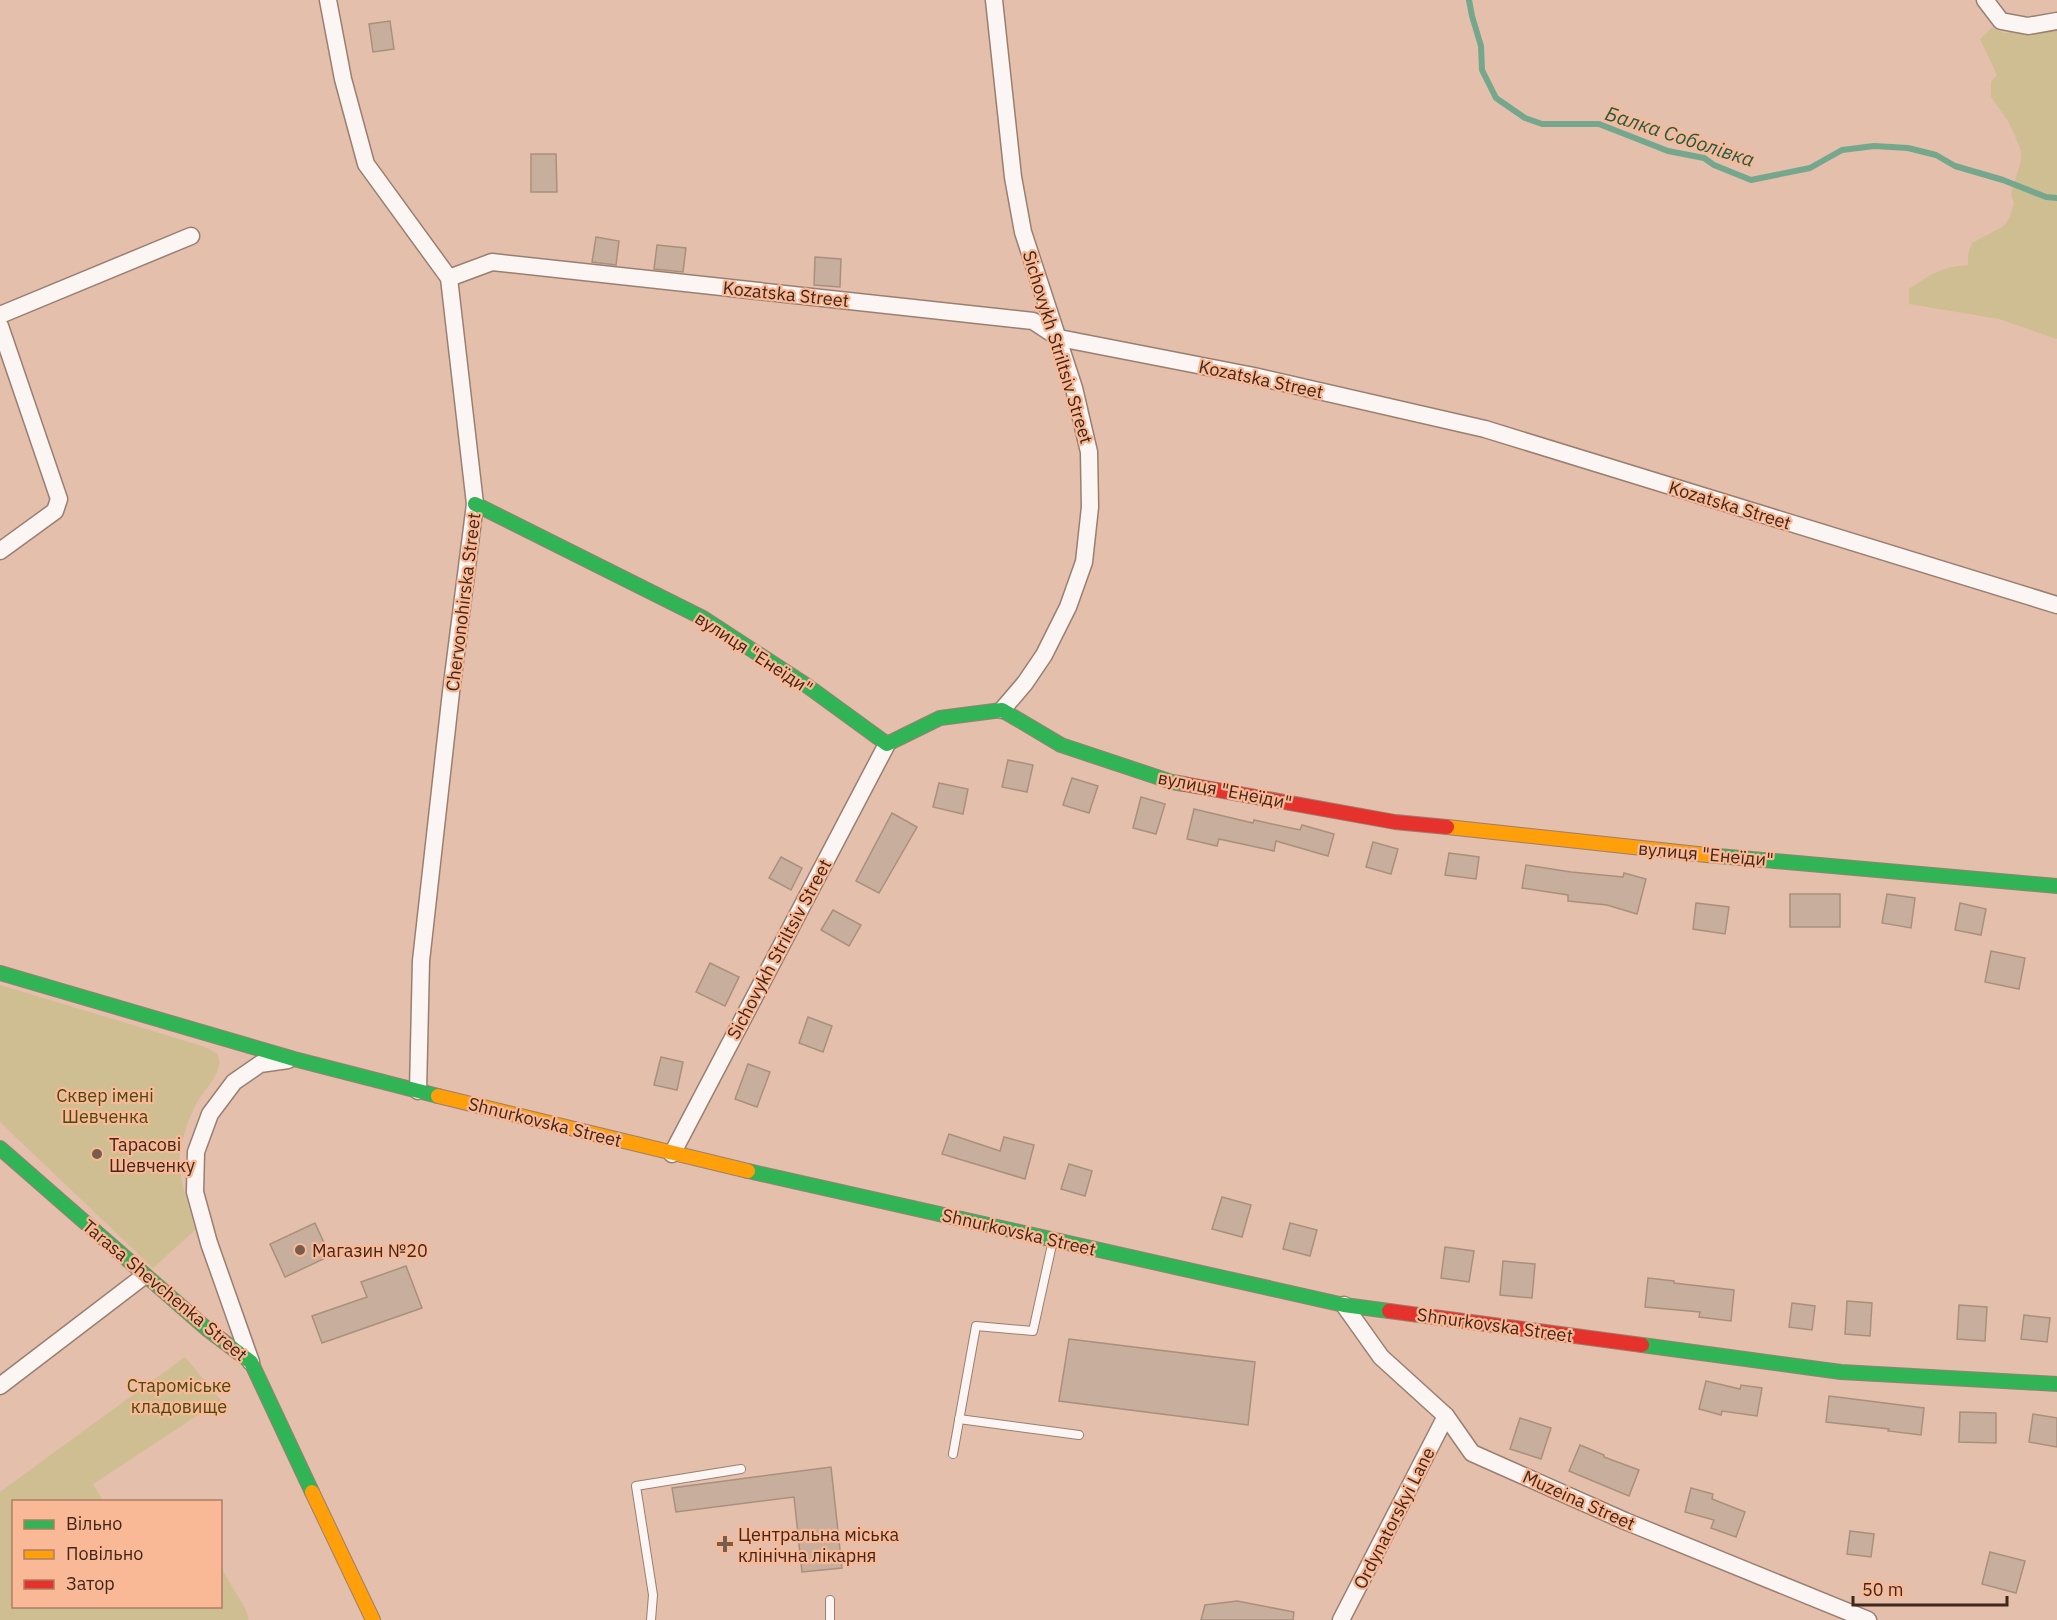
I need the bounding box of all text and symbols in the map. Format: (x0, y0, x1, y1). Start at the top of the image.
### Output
water label: Балка Соболівка (1602, 99, 1758, 173)
street label: Sichovykh Striltsiv Street (1018, 248, 1098, 446)
street label: Kozatska Street (722, 276, 850, 312)
street label: Kozatska Street (1197, 355, 1325, 403)
street label: Kozatska Street (1666, 475, 1794, 535)
street label: Chervonohirska Street (441, 511, 485, 693)
street label: вулиця "Енеїди" (691, 606, 817, 700)
street label: вулиця "Енеїди" (1156, 766, 1294, 814)
street label: вулиця "Енеїди" (1637, 837, 1775, 871)
street label: Sichovykh Striltsiv Street (722, 855, 836, 1043)
park label: Сквер імені Шевченка (56, 1084, 154, 1128)
street label: Shnurkovska Street (466, 1092, 624, 1152)
place label: Тарасові Шевченку (109, 1133, 195, 1177)
marker: Тарасові Шевченку (90, 1147, 104, 1161)
street label: Shnurkovska Street (940, 1203, 1098, 1261)
street label: Tarasa Shevchenka Street (78, 1214, 252, 1366)
place label: Магазин №20 (312, 1239, 428, 1262)
marker: Магазин №20 (293, 1243, 307, 1257)
street label: Shnurkovska Street (1416, 1303, 1574, 1347)
park label: Староміське кладовище (127, 1374, 231, 1418)
street label: Ordynatorskyi Lane (1348, 1443, 1440, 1593)
street label: Muzeina Street (1519, 1465, 1639, 1535)
legend (12, 1500, 222, 1608)
text: Вільно (66, 1512, 122, 1535)
place label: Центральна міська клінічна лікарня (738, 1523, 899, 1567)
marker: Центральна міська клінічна лікарня (716, 1535, 734, 1553)
text: Повільно (66, 1542, 143, 1565)
scale bar (1853, 1569, 2008, 1607)
text: Затор (66, 1572, 115, 1595)
text: 50 m (1862, 1578, 1904, 1601)

